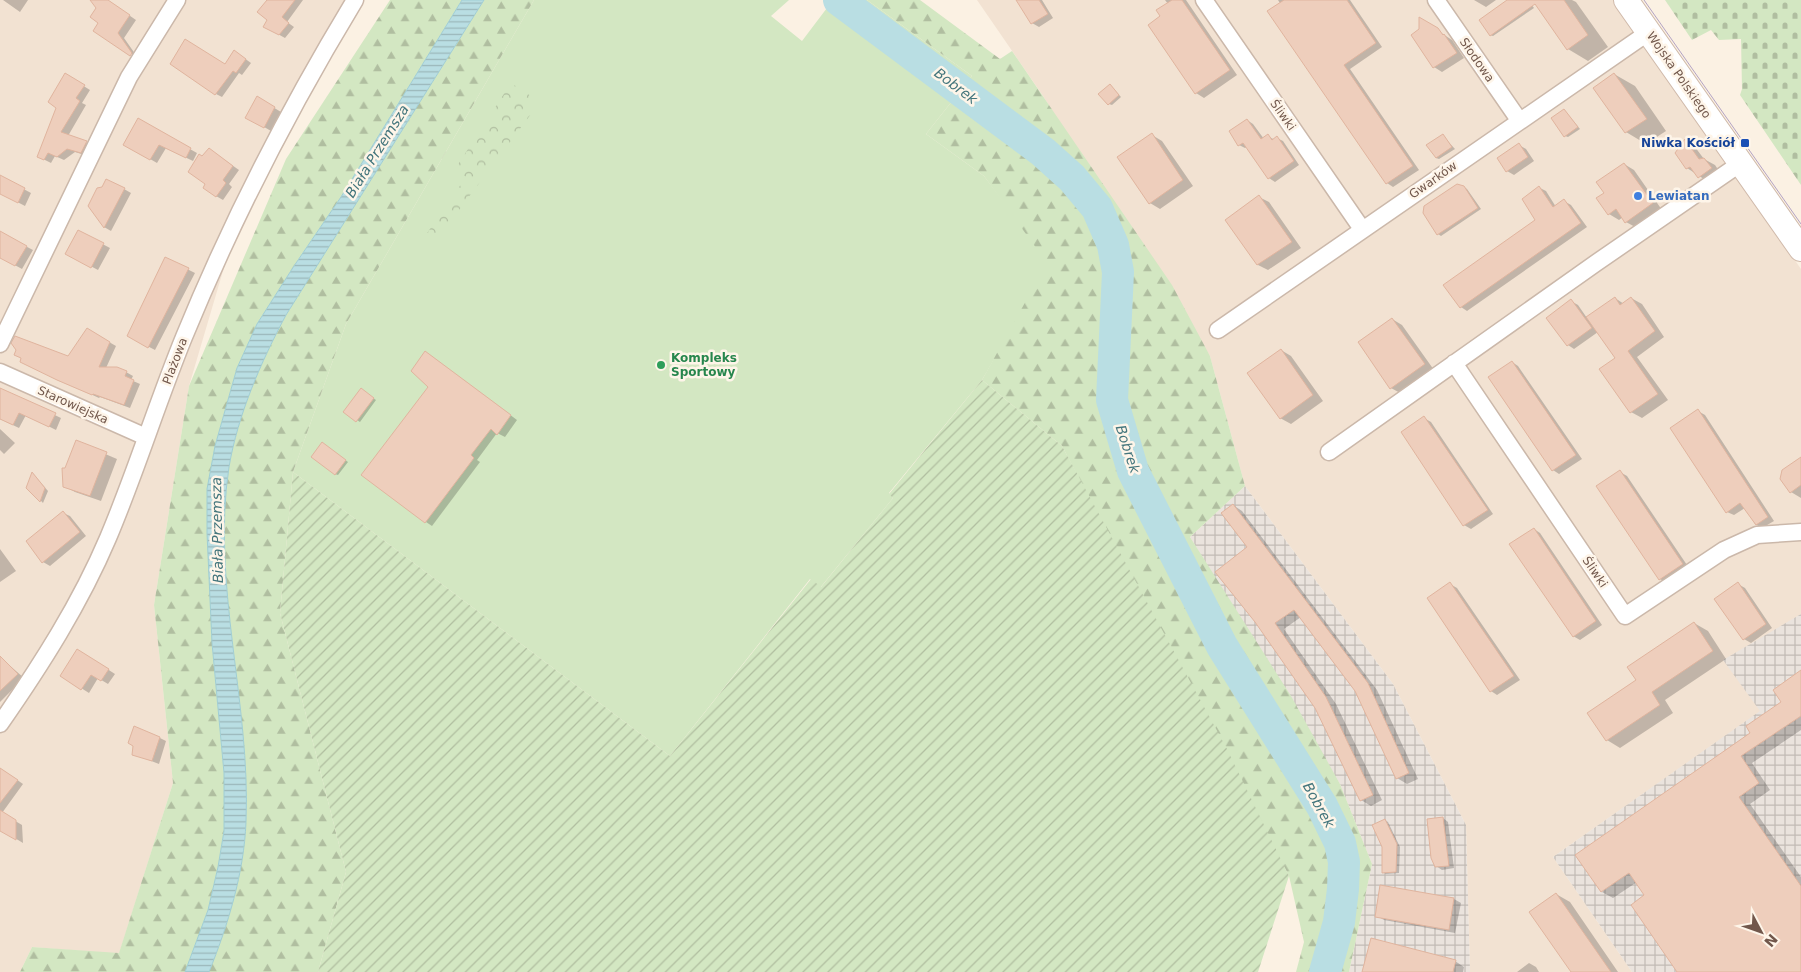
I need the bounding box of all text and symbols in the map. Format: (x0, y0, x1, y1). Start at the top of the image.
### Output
street label: Wojska Polskiego (1644, 29, 1714, 121)
street label: Słodowa (1457, 35, 1497, 85)
water label: Bobrek (931, 65, 981, 108)
street label: Śliwki (1267, 96, 1299, 133)
water label: Biała Przemsza (342, 102, 412, 200)
place label: Niwka Kościół (1641, 136, 1736, 150)
marker: Niwka Kościół (1739, 137, 1751, 149)
street label: Gwarków (1406, 158, 1460, 202)
place label: Lewiatan (1648, 189, 1709, 203)
marker: Lewiatan (1632, 190, 1644, 202)
street label: Plażowa (160, 336, 190, 386)
place label: Kompleks Sportowy (671, 351, 737, 379)
marker: Kompleks Sportowy (655, 359, 667, 371)
street label: Starowiejska (35, 383, 111, 427)
water label: Bobrek (1113, 423, 1144, 476)
water label: Biała Przemsza (208, 477, 226, 583)
street label: Śliwki (1580, 553, 1611, 590)
water label: Bobrek (1300, 779, 1338, 831)
north arrow (1736, 907, 1786, 957)
text: N (1761, 931, 1781, 950)

